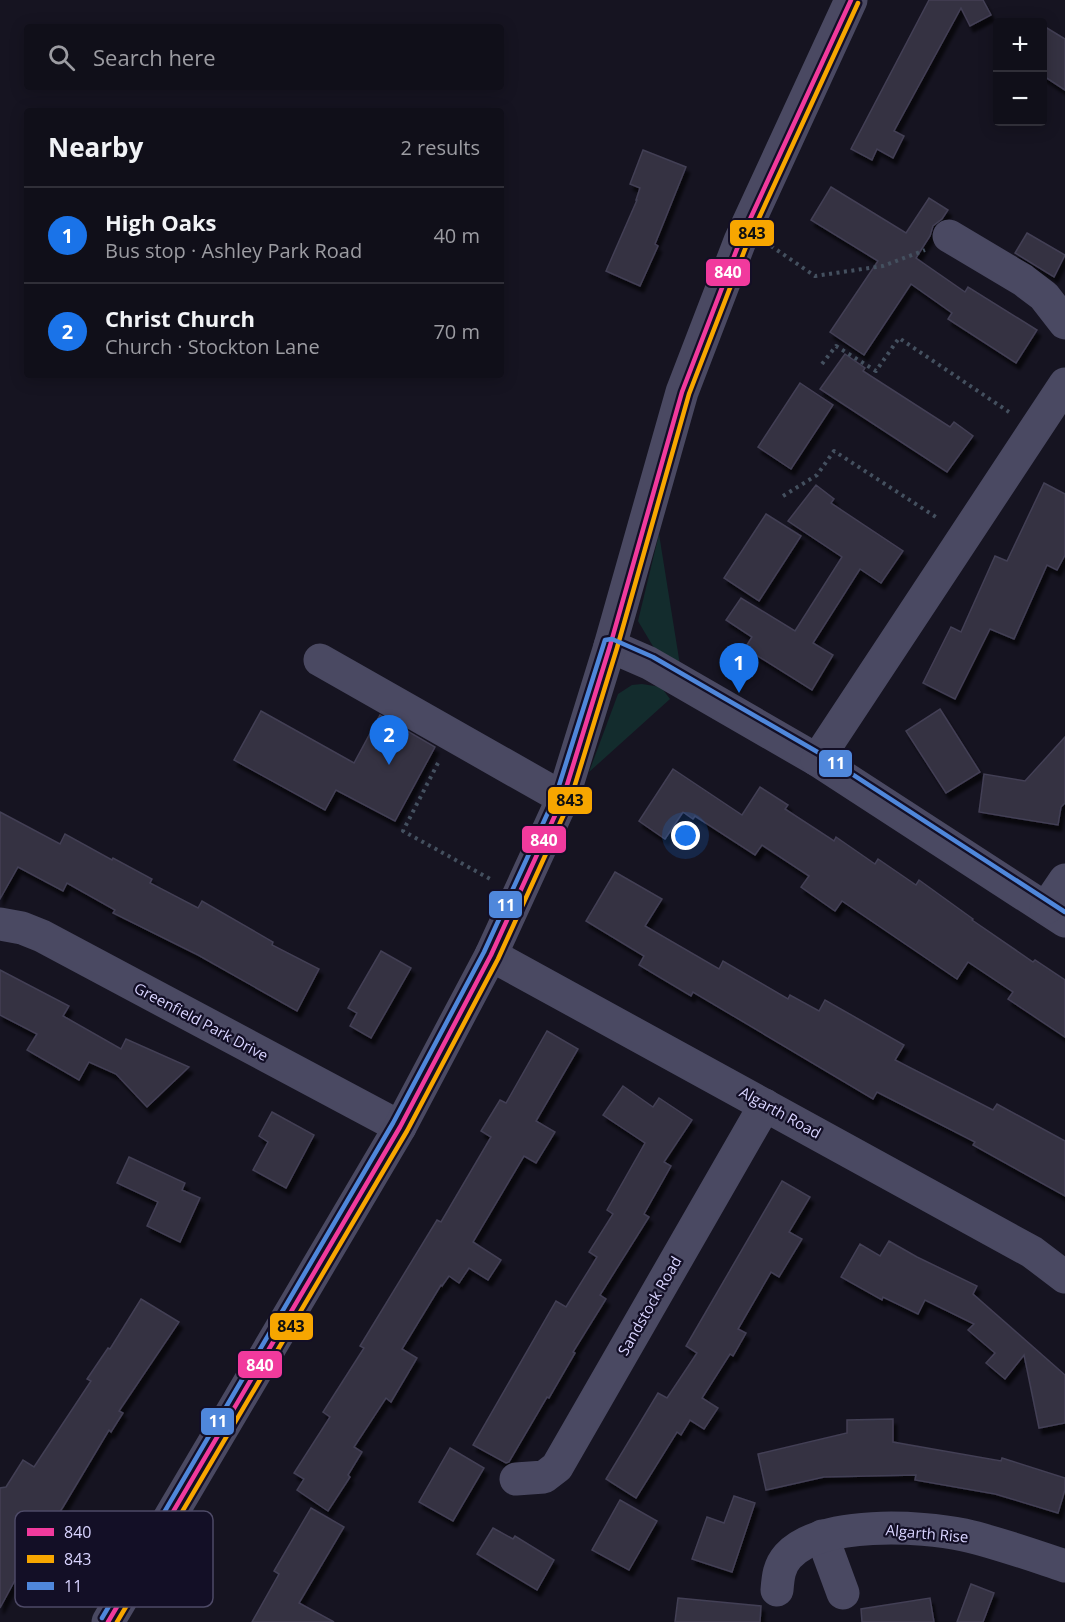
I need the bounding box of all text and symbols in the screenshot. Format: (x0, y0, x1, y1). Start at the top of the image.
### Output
map controls (993, 18, 1047, 126)
button: + (993, 18, 1047, 72)
search box (24, 24, 504, 90)
icon: search (45, 41, 78, 74)
text: Search here (93, 42, 216, 72)
button: − (993, 72, 1047, 126)
text: Nearby (48, 129, 143, 165)
text: 2 results (400, 134, 480, 161)
text: High Oaks (105, 207, 217, 237)
line badge: 843 (729, 219, 775, 247)
text: 1 (62, 222, 73, 249)
text: 40 m (433, 222, 480, 249)
text: 843 (738, 222, 766, 244)
text: Bus stop · Ashley Park Road (105, 237, 362, 264)
line badge: 840 (705, 258, 751, 287)
text: 840 (714, 261, 742, 283)
text: Christ Church (105, 303, 255, 333)
text: 2 (62, 318, 73, 345)
text: 70 m (433, 318, 480, 345)
text: Church · Stockton Lane (105, 333, 320, 360)
pin: 1 (720, 644, 758, 693)
pin: 2 (370, 716, 408, 765)
line badge: 11 (818, 749, 853, 778)
text: 11 (827, 752, 845, 774)
line badge: 843 (547, 786, 593, 815)
text: 843 (556, 789, 584, 811)
your location (671, 821, 700, 850)
line badge: 840 (521, 825, 567, 854)
text: 840 (530, 829, 558, 851)
line badge: 11 (488, 890, 523, 919)
text: 11 (497, 894, 515, 916)
street label: Greenfield Park Drive (131, 977, 272, 1065)
street label: Algarth Road (736, 1082, 825, 1143)
street label: Sandstock Road (613, 1252, 686, 1359)
line badge: 843 (269, 1312, 314, 1341)
text: 843 (277, 1315, 305, 1337)
line badge: 840 (237, 1350, 283, 1379)
text: 840 (246, 1354, 274, 1376)
line badge: 11 (200, 1407, 235, 1436)
text: 11 (209, 1410, 227, 1432)
legend (15, 1511, 213, 1607)
street label: Algarth Rise (885, 1519, 969, 1547)
text: 840 (64, 1521, 91, 1543)
text: 843 (64, 1548, 91, 1570)
text: 11 (64, 1575, 82, 1597)

